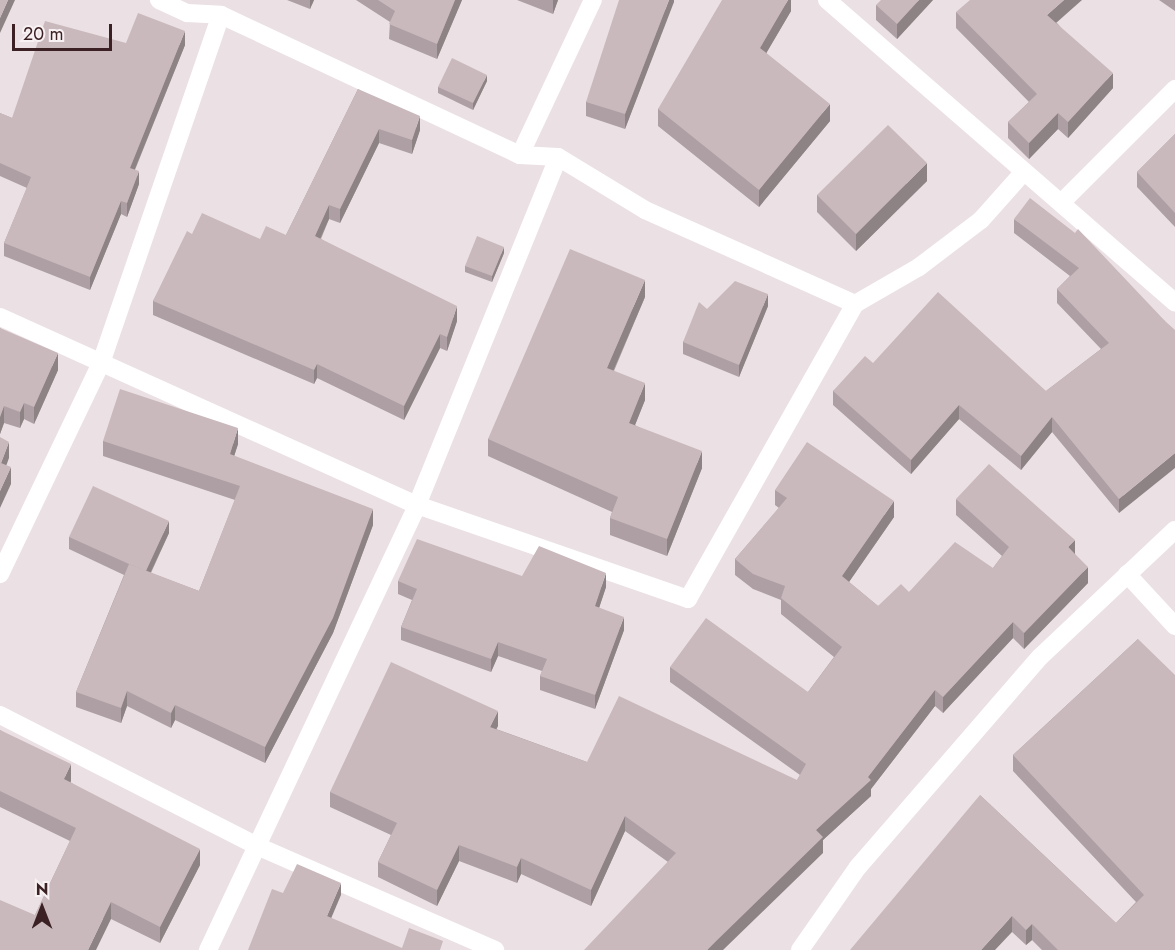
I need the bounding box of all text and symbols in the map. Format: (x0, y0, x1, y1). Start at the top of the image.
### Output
scale bar (15, 12, 116, 50)
text: 20 m (23, 21, 63, 47)
north arrow (12, 878, 72, 938)
text: N (36, 878, 48, 901)

